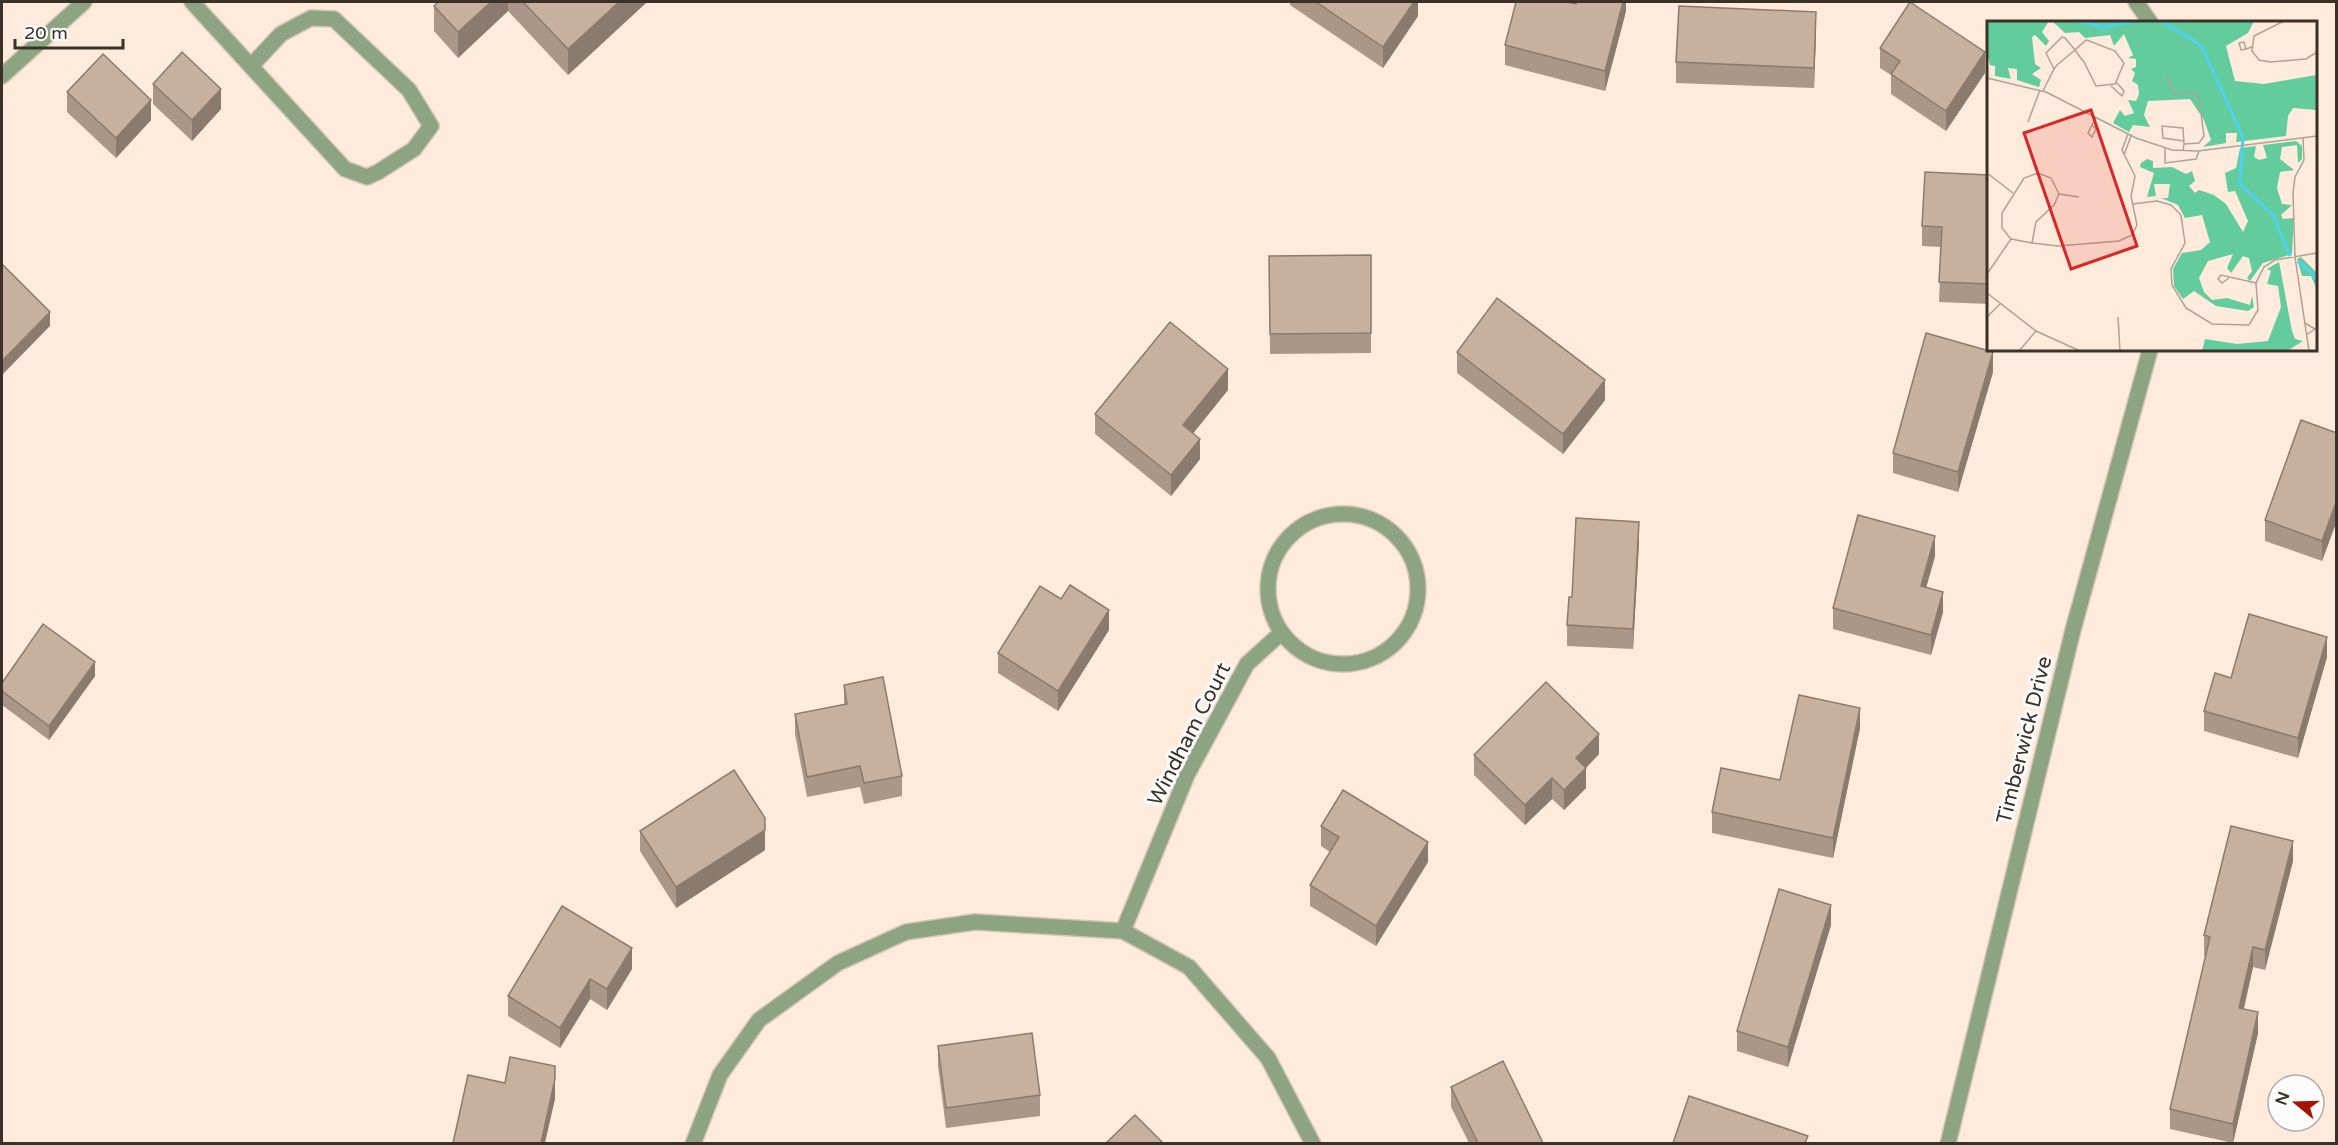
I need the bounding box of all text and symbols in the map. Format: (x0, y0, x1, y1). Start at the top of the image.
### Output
scale bar (15, 12, 123, 50)
inset map (1987, 21, 2317, 351)
text: 20 m (24, 22, 68, 44)
street label: Timberwick Drive (1992, 654, 2057, 827)
street label: Windham Court (1143, 658, 1236, 810)
north arrow (2266, 1073, 2326, 1133)
text: N (2271, 1089, 2294, 1108)

